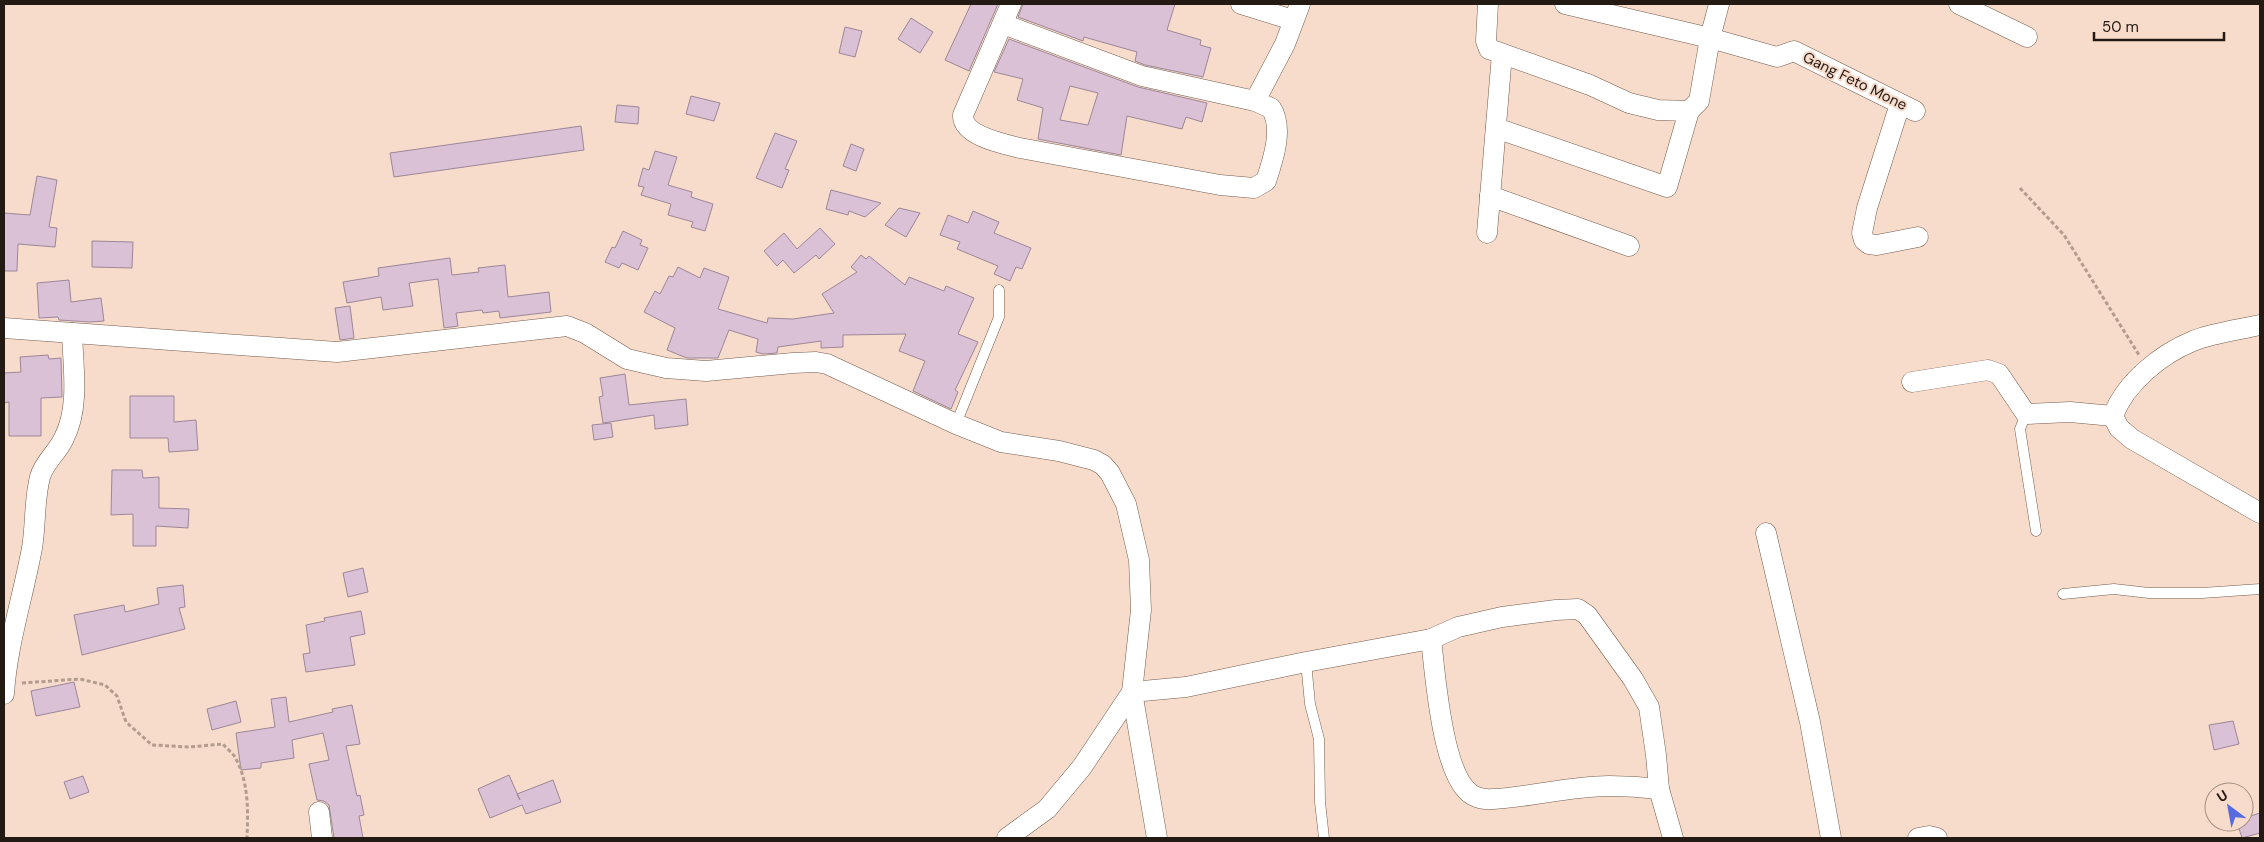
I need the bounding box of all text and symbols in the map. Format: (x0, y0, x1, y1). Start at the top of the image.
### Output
scale bar (2094, 10, 2224, 42)
text: 50 m (2102, 17, 2139, 37)
street label: Gang Feto Mone (1800, 47, 1910, 115)
north arrow (2204, 782, 2254, 832)
text: U (2213, 786, 2231, 806)

